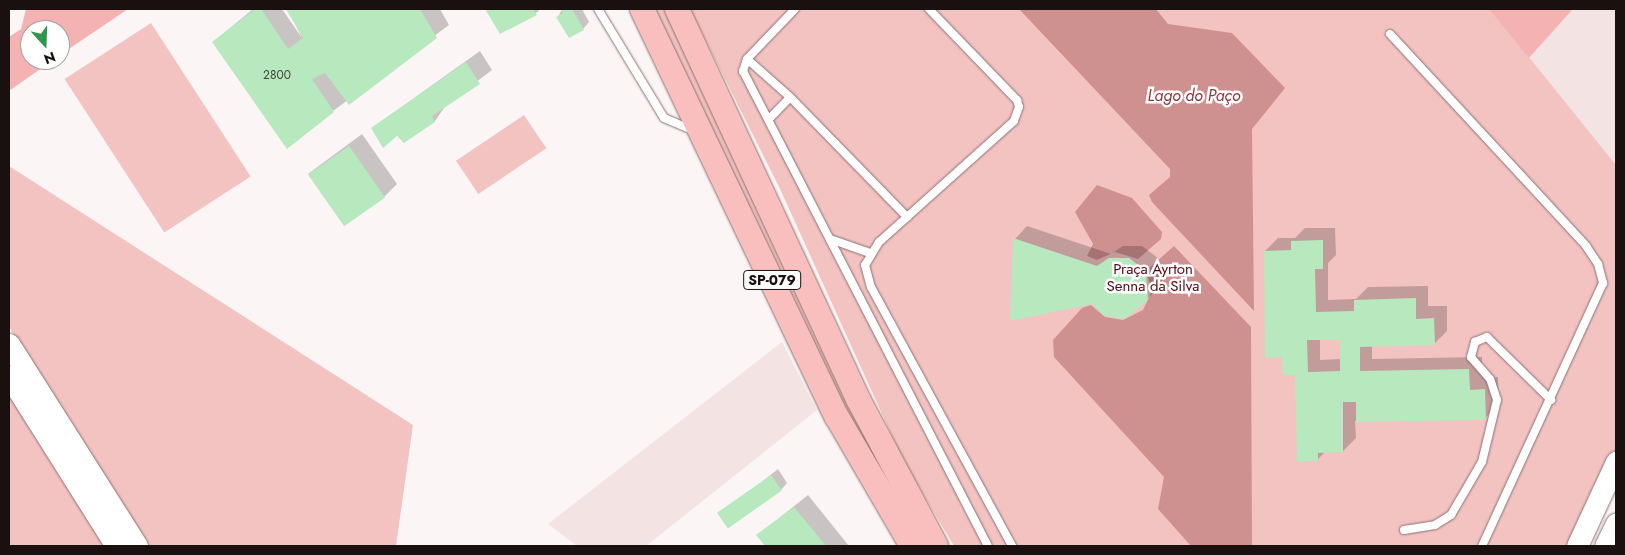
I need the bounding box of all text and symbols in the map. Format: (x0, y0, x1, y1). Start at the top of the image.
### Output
north arrow (20, 20, 70, 70)
text: N (41, 47, 58, 69)
house number: 2800 (263, 69, 291, 83)
water label: Lago do Paço (1148, 86, 1240, 106)
park label: Praça Ayrton Senna da Silva (1106, 260, 1200, 295)
road number: SP-079 (742, 268, 802, 292)

